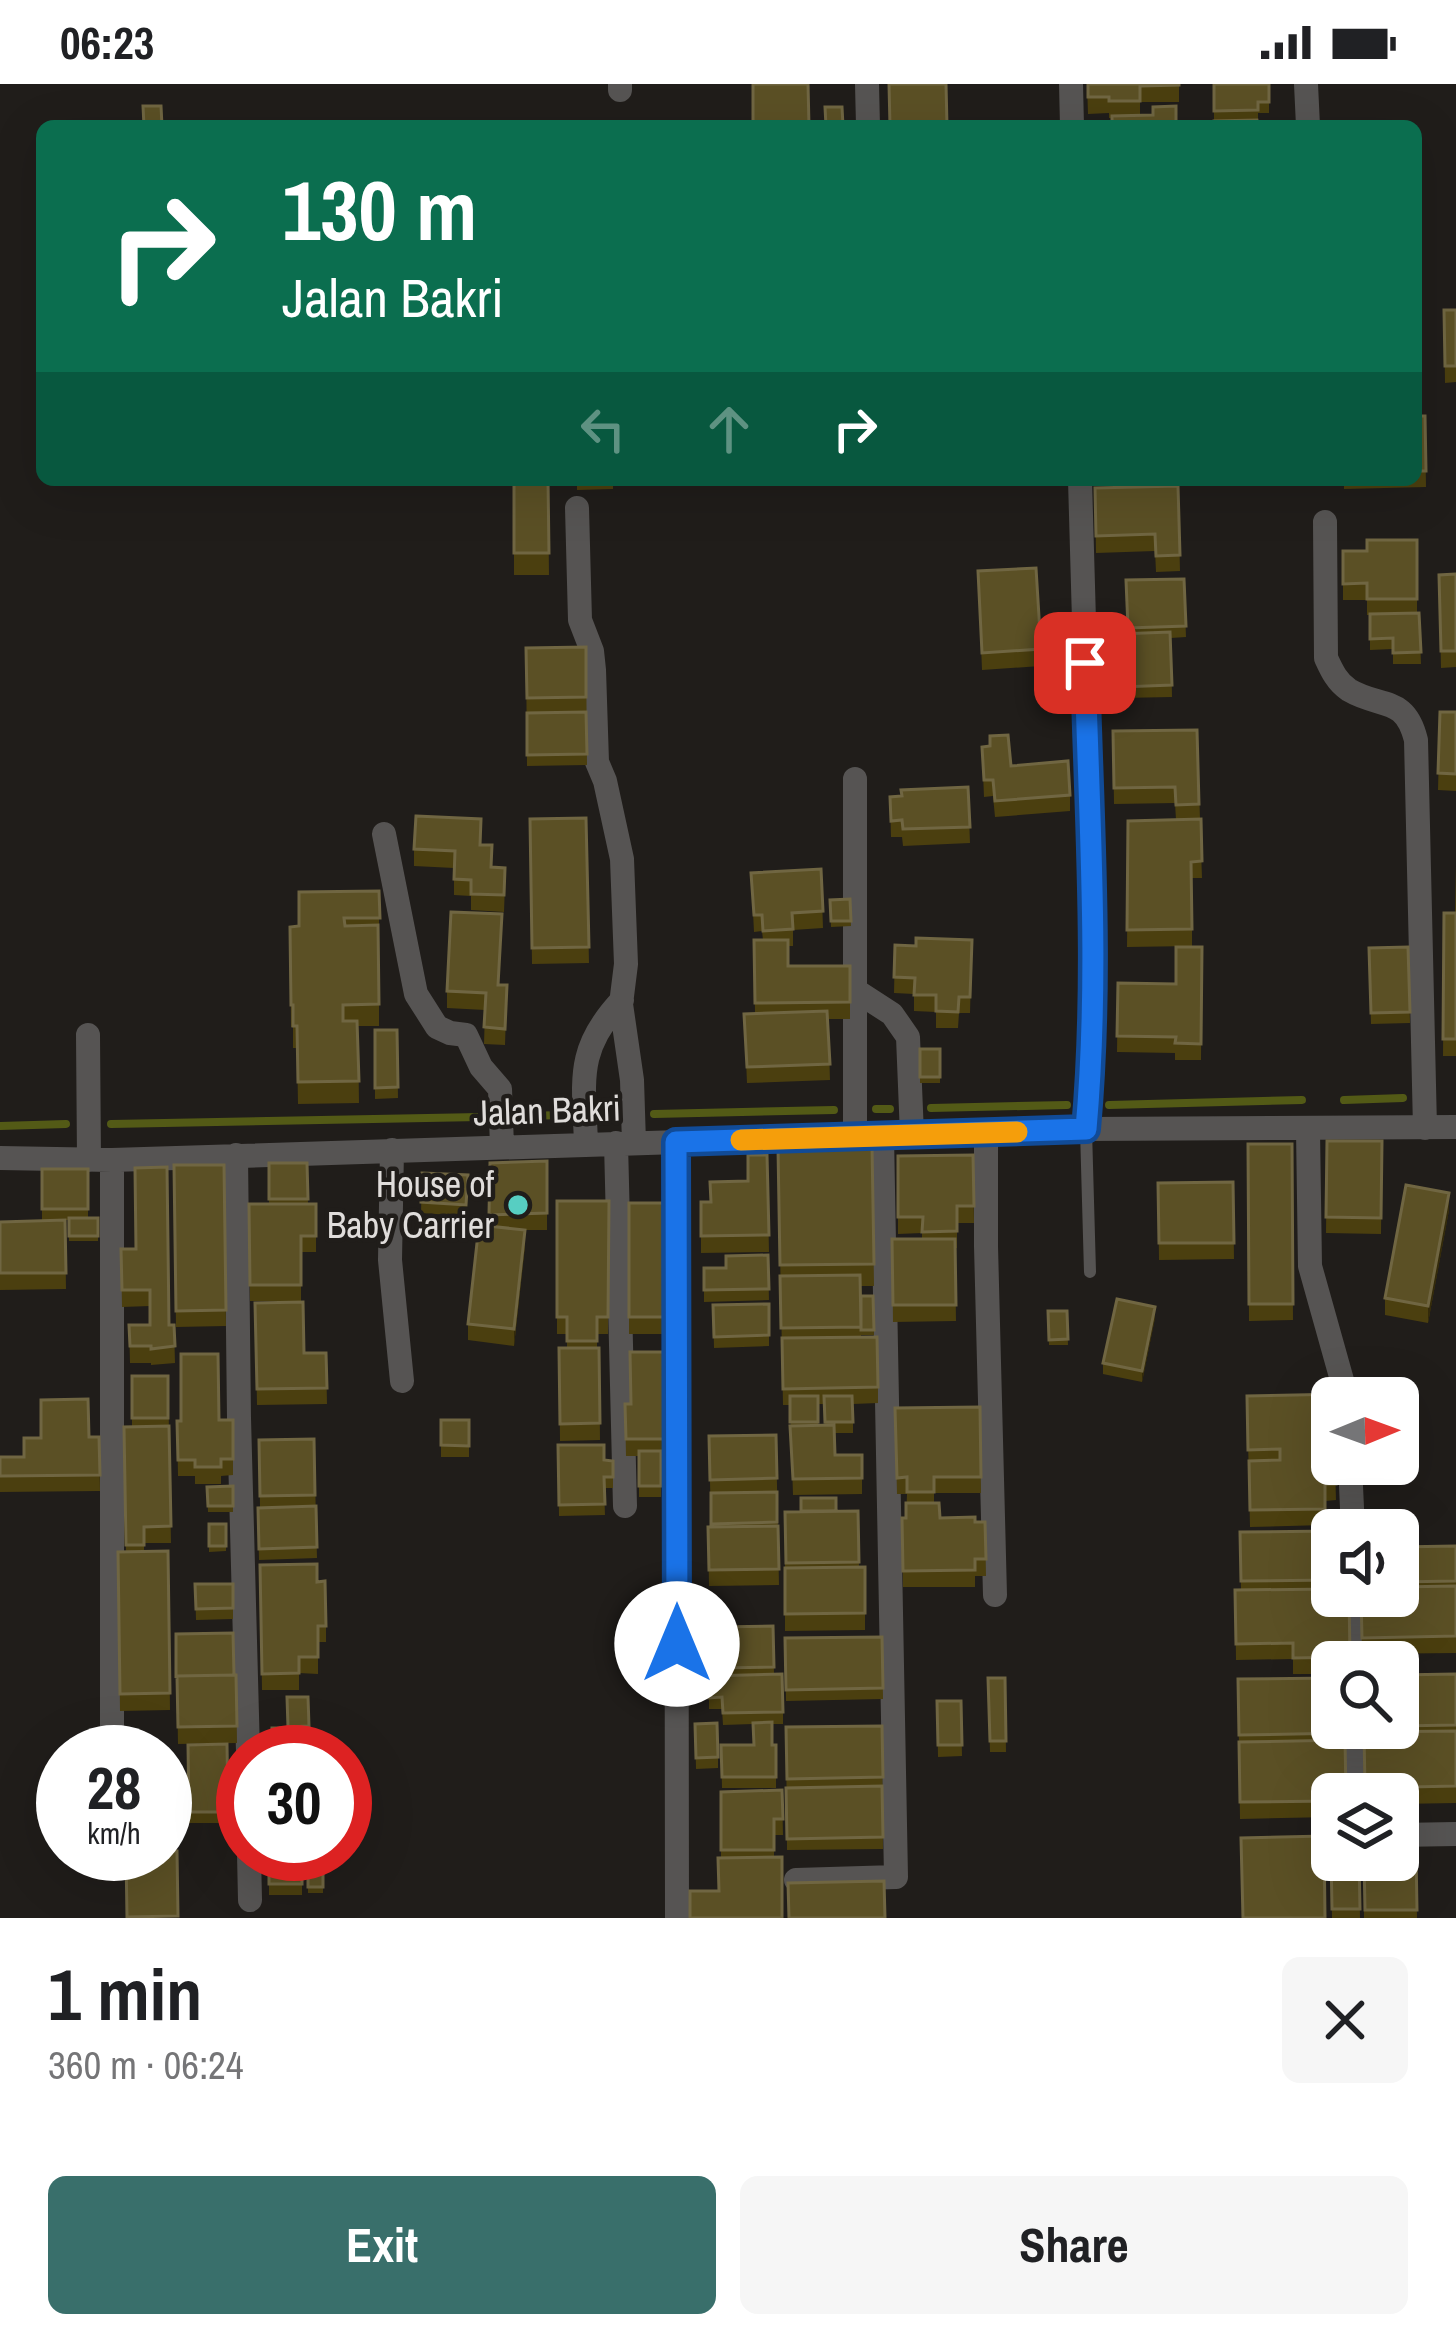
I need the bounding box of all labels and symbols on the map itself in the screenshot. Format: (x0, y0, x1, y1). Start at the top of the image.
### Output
pin (1034, 612, 1136, 714)
street label: Jalan Bakri (472, 1083, 622, 1137)
place label: House of Baby Carrier (327, 1160, 495, 1249)
marker: House of Baby Carrier (505, 1192, 531, 1218)
north arrow (1311, 1377, 1419, 1485)
position arrow (614, 1581, 740, 1707)
speed limit sign: 30 (216, 1725, 372, 1881)

